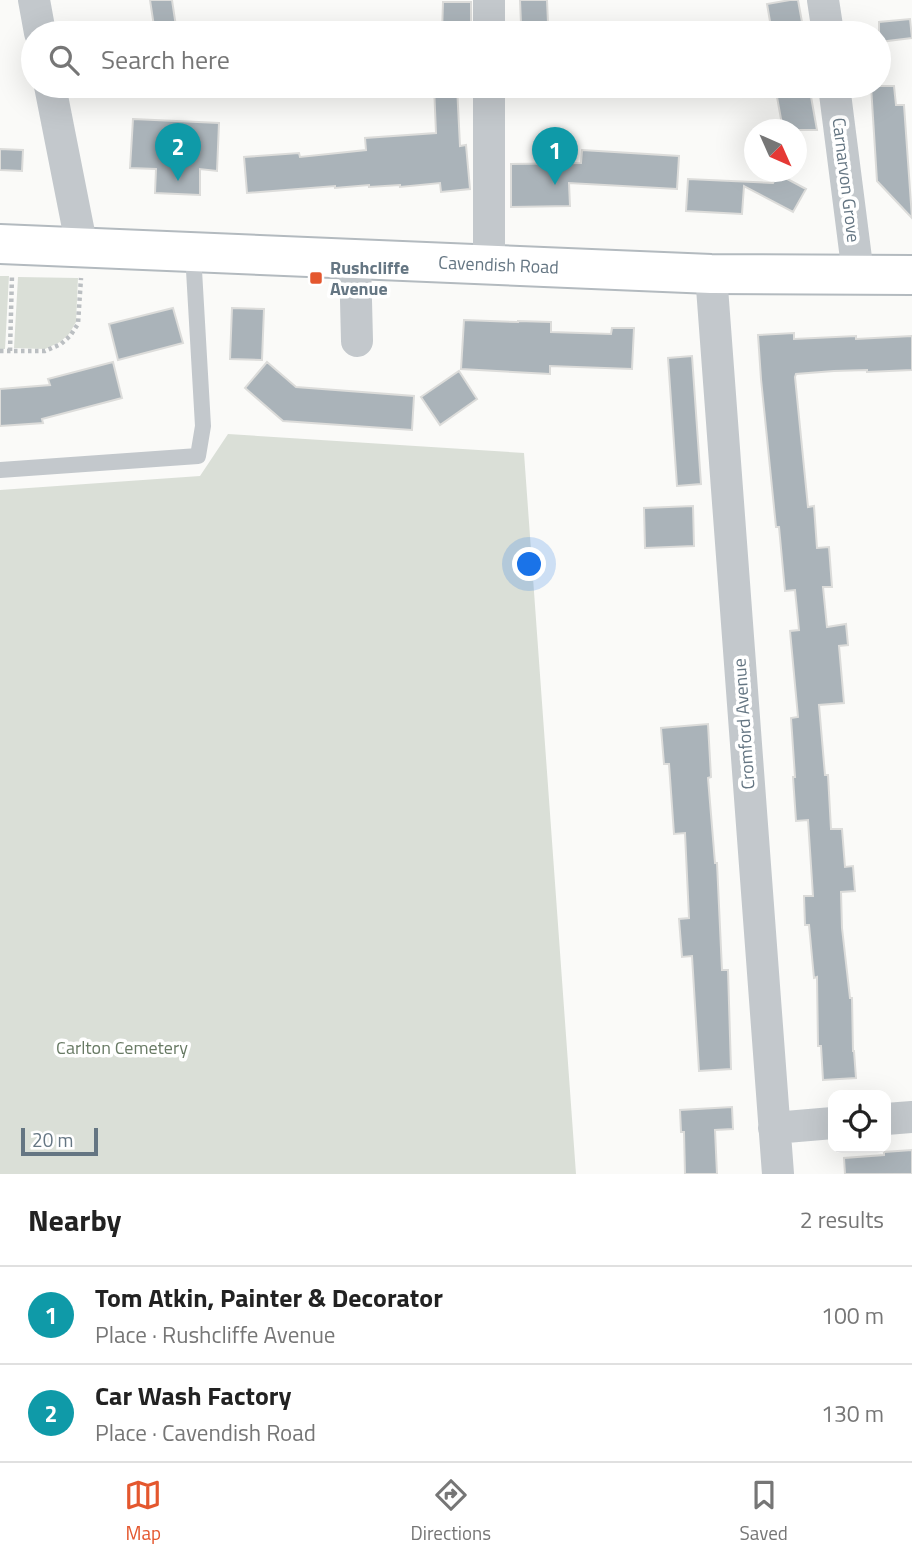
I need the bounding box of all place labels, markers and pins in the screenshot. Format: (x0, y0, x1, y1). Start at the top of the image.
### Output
pin: 2 (155, 123, 201, 181)
pin: 1 (532, 127, 578, 185)
place label: Rushcliffe Avenue (330, 254, 409, 302)
marker: Rushcliffe Avenue (308, 270, 324, 286)

